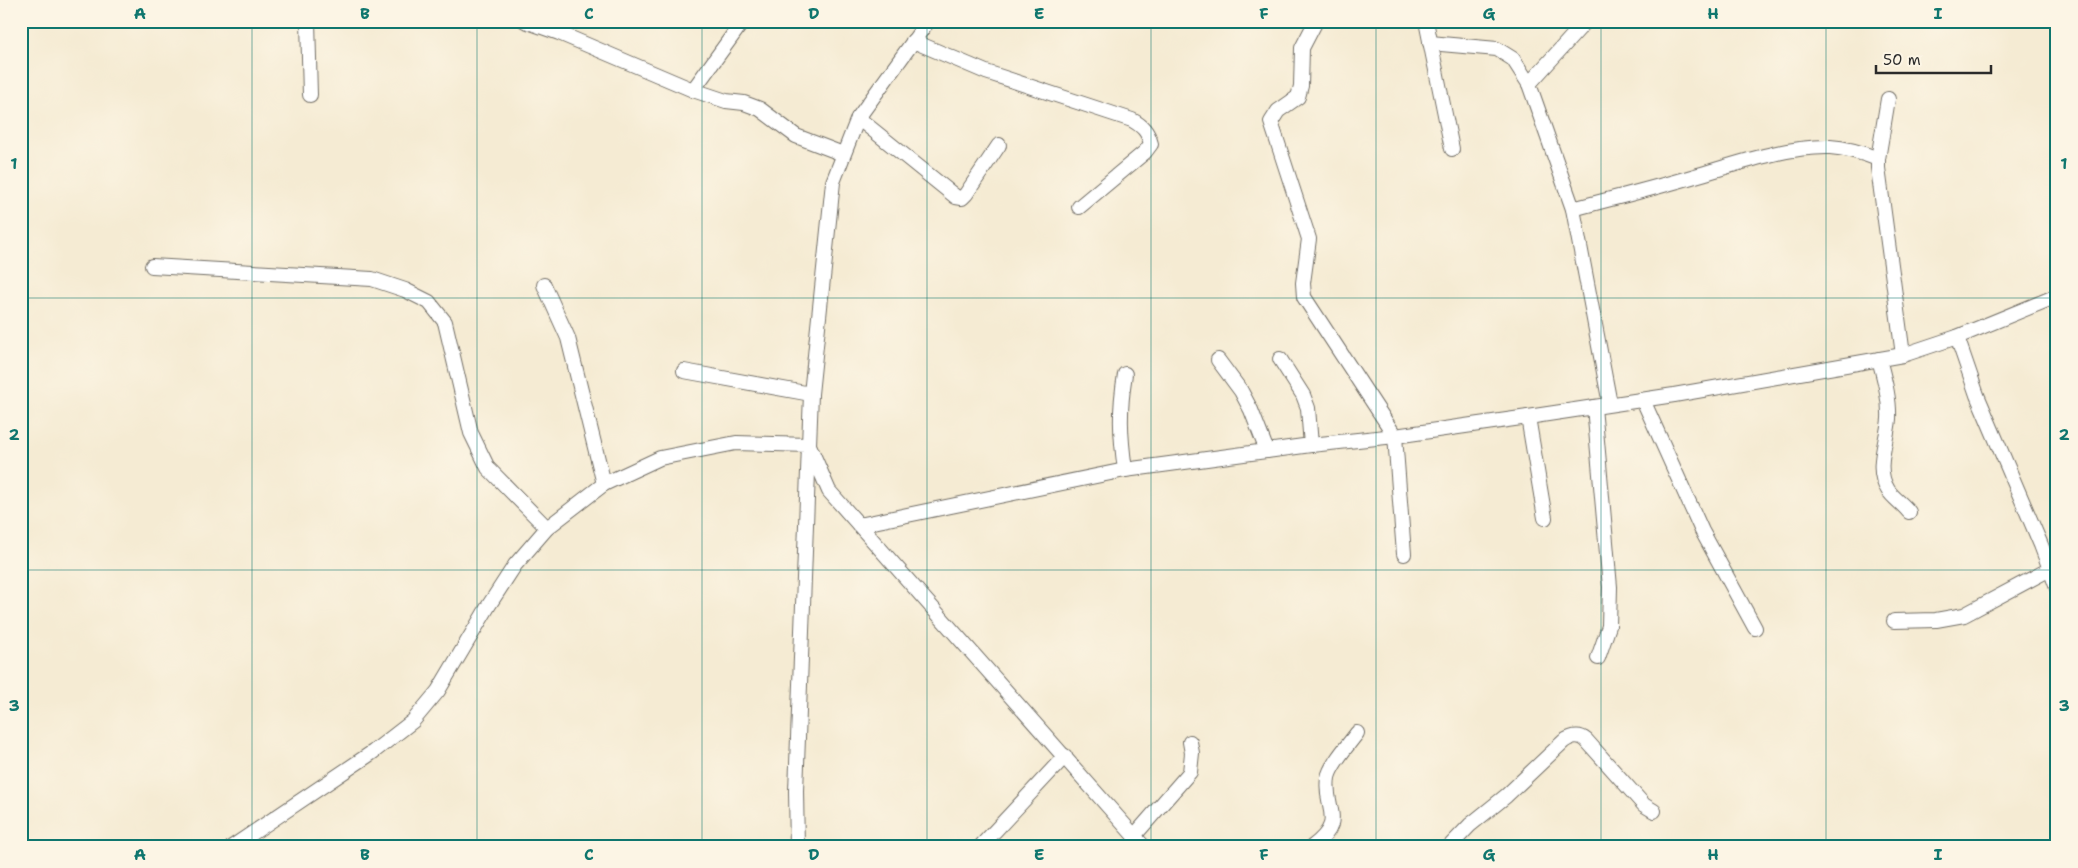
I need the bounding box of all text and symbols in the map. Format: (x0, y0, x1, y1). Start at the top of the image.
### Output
text: A (134, 3, 146, 24)
text: B (360, 3, 370, 24)
text: C (584, 3, 594, 24)
text: D (808, 3, 820, 24)
text: E (1034, 3, 1044, 24)
text: F (1259, 3, 1269, 24)
text: G (1483, 3, 1496, 24)
text: H (1707, 3, 1719, 24)
text: I (1934, 3, 1943, 24)
scale bar (1876, 42, 1990, 74)
text: 50 m (1883, 50, 1921, 70)
text: 1 (10, 153, 18, 174)
text: 1 (2060, 153, 2068, 174)
text: 2 (8, 424, 20, 445)
text: 2 (2058, 424, 2070, 445)
text: 3 (8, 695, 20, 716)
text: 3 (2058, 695, 2070, 716)
text: A (134, 844, 146, 865)
text: B (360, 844, 370, 865)
text: C (584, 844, 594, 865)
text: D (808, 844, 820, 865)
text: E (1034, 844, 1044, 865)
text: F (1259, 844, 1269, 865)
text: G (1483, 844, 1496, 865)
text: H (1707, 844, 1719, 865)
text: I (1934, 844, 1943, 865)

